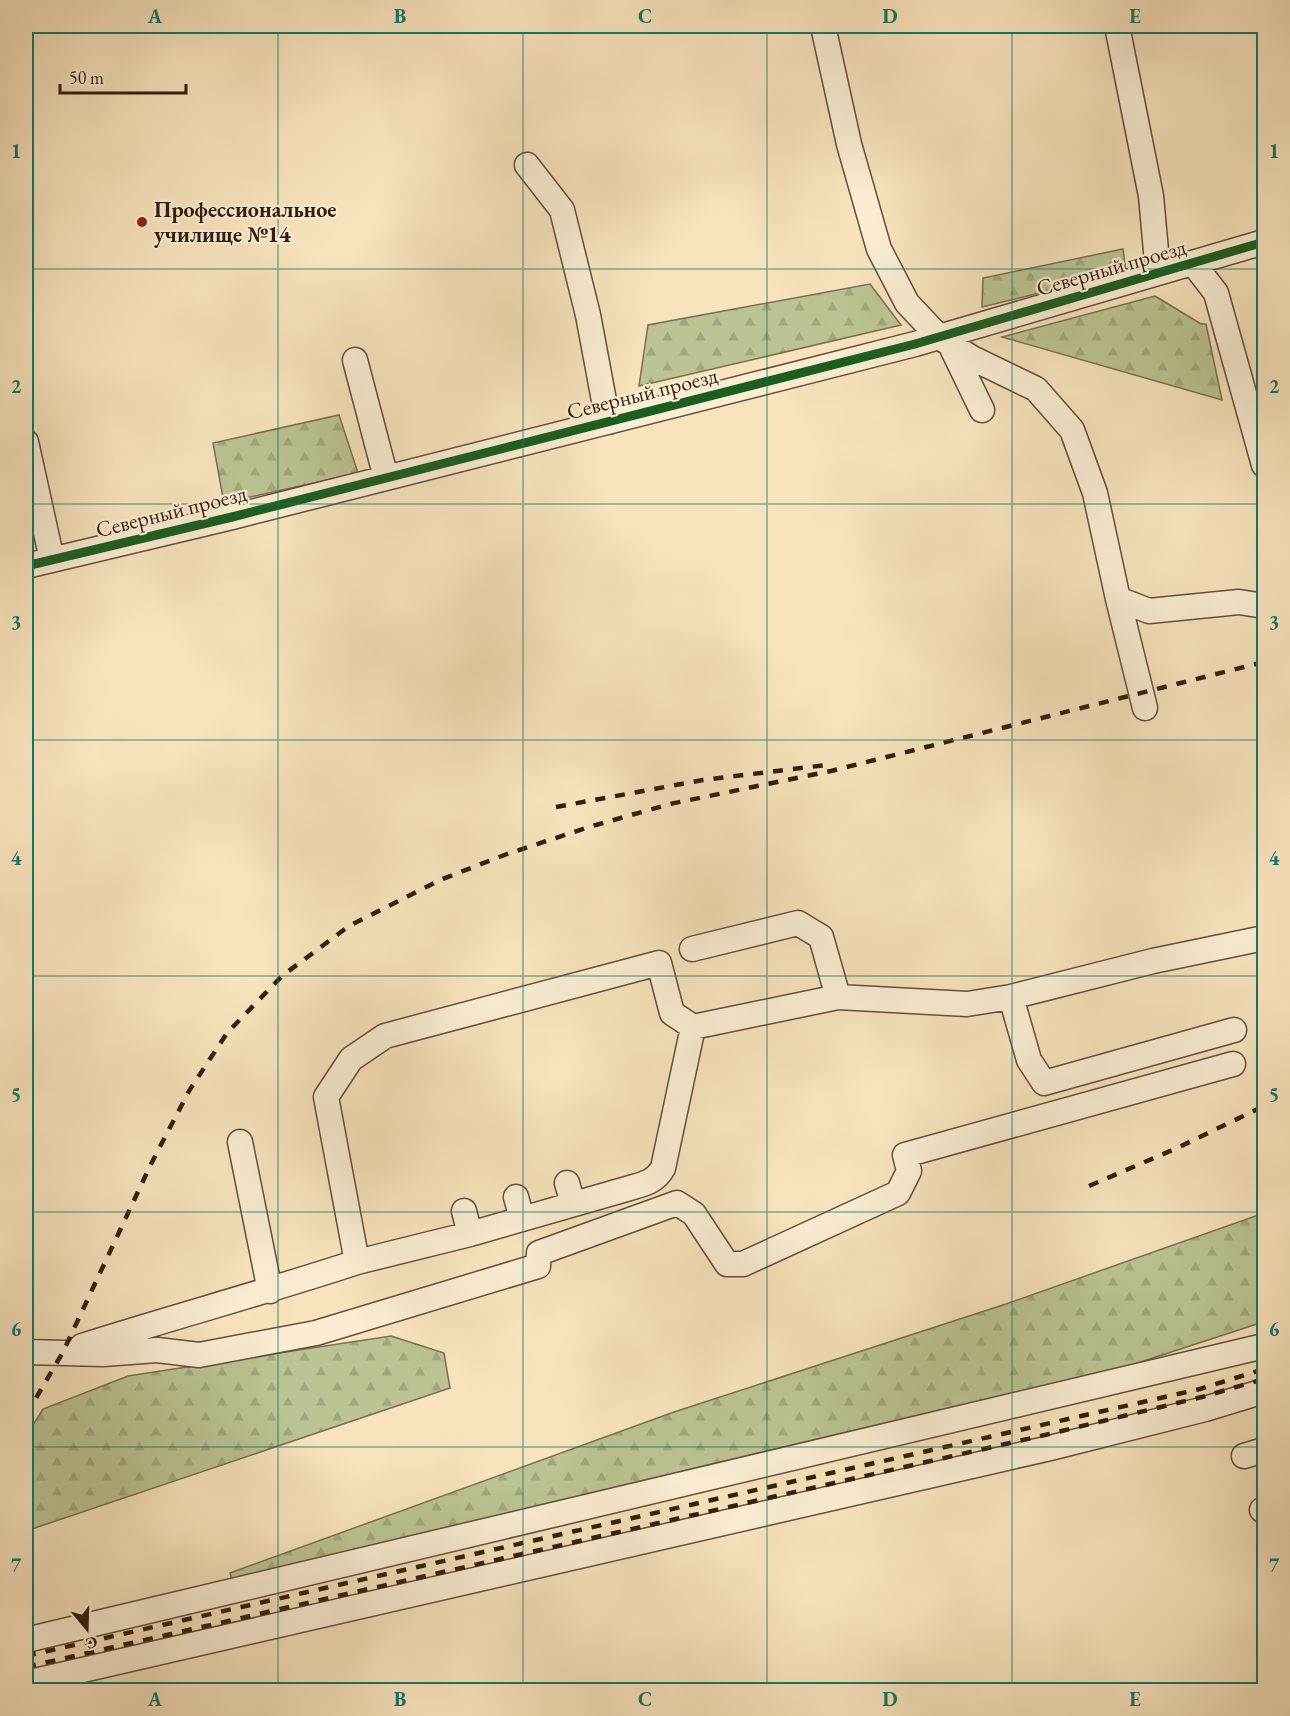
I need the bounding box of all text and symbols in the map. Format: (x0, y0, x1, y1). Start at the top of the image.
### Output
text: A (147, 3, 163, 29)
text: B (394, 3, 406, 29)
text: C (638, 3, 652, 29)
text: D (882, 3, 898, 29)
text: E (1129, 3, 1141, 29)
scale bar (60, 57, 186, 95)
text: 50 m (69, 66, 104, 89)
text: 1 (11, 138, 21, 164)
text: 1 (1269, 138, 1279, 164)
place label: Профессиональное училище №14 (154, 195, 336, 249)
marker: Профессиональное училище №14 (135, 215, 149, 229)
street label: Северный проезд (1033, 232, 1189, 303)
street label: Северный проезд (564, 361, 721, 426)
text: 2 (11, 373, 22, 399)
text: 2 (1269, 373, 1280, 399)
street label: Северный проезд (93, 479, 250, 544)
text: 3 (11, 609, 21, 635)
text: 3 (1269, 609, 1279, 635)
text: 4 (11, 845, 22, 871)
text: 4 (1269, 845, 1280, 871)
text: 5 (11, 1081, 21, 1107)
text: 5 (1269, 1081, 1279, 1107)
text: 6 (11, 1316, 22, 1342)
text: 6 (1269, 1316, 1280, 1342)
text: 7 (11, 1552, 22, 1578)
text: 7 (1269, 1552, 1280, 1578)
north arrow (57, 1599, 117, 1659)
text: С (83, 1631, 101, 1654)
text: A (147, 1686, 163, 1712)
text: B (394, 1686, 406, 1712)
text: C (638, 1686, 652, 1712)
text: D (882, 1686, 898, 1712)
text: E (1129, 1686, 1141, 1712)

